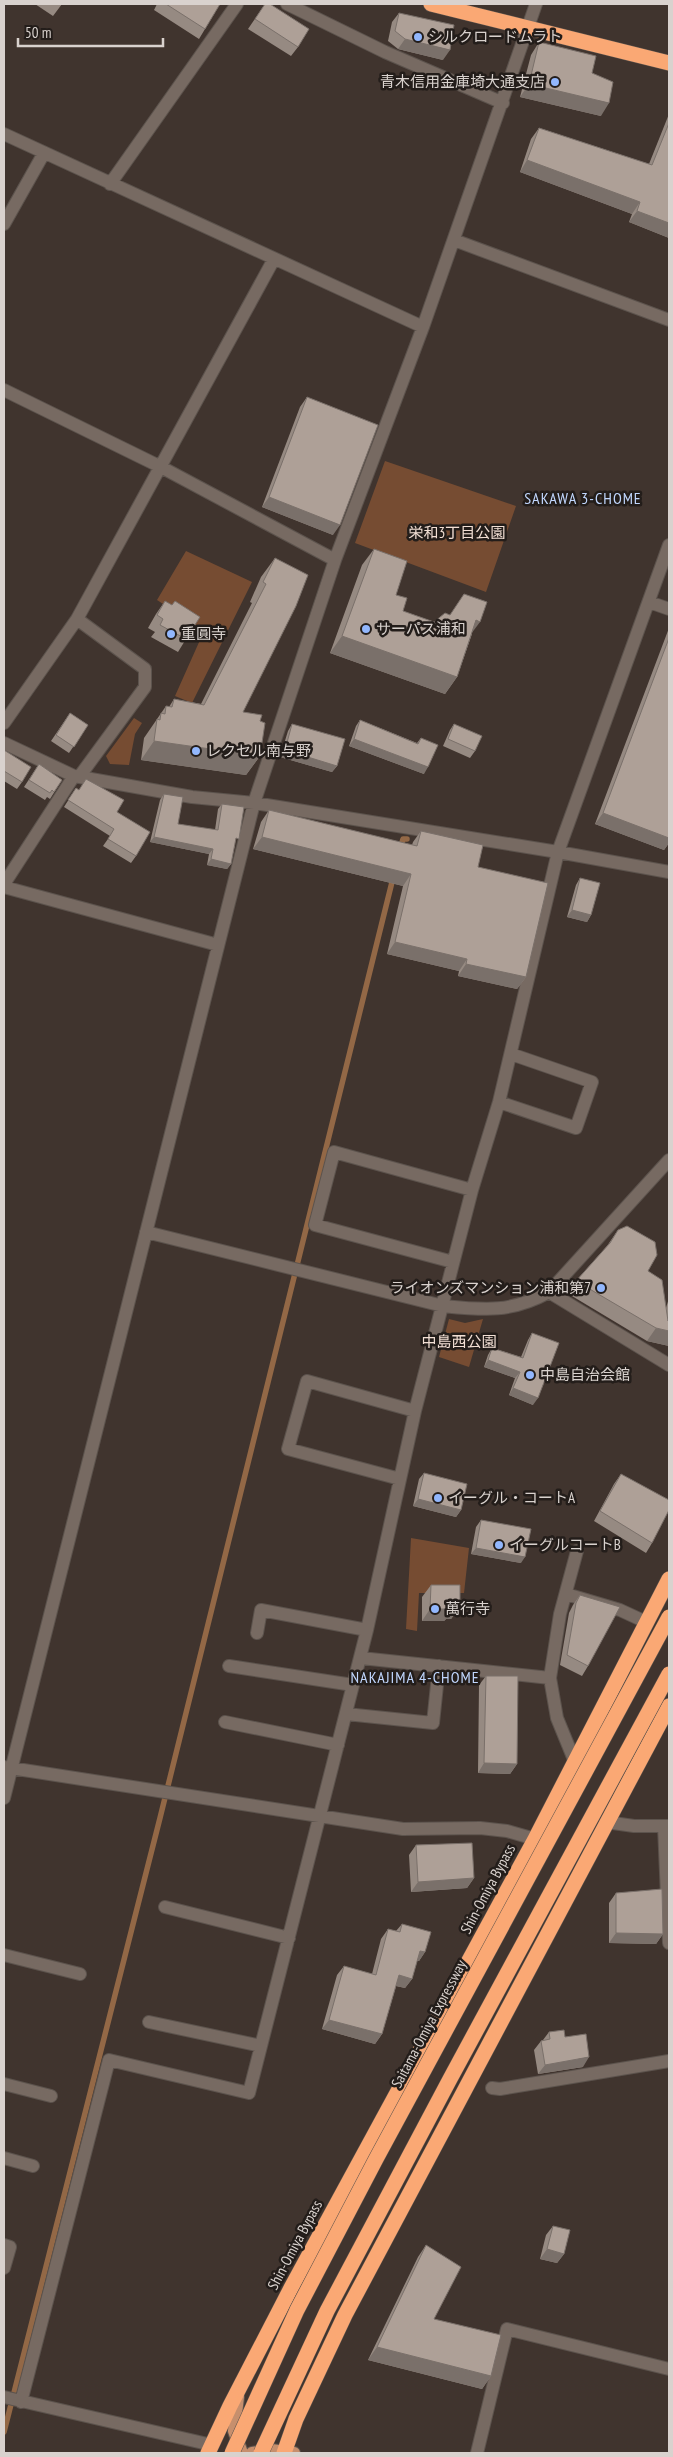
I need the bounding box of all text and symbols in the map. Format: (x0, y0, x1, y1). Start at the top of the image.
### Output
scale bar (18, 15, 162, 47)
text: 50 m (25, 23, 51, 42)
place label: シルクロードムラト (428, 27, 562, 46)
marker: シルクロードムラト (412, 31, 424, 43)
place label: 青木信用金庫埼大通支店 (380, 72, 545, 91)
marker: 青木信用金庫埼大通支店 (549, 76, 561, 88)
district label: SAKAWA 3-CHOME (524, 488, 642, 508)
park label: 栄和3丁目公園 (409, 523, 505, 542)
place label: サーパス浦和 (376, 619, 466, 638)
marker: サーパス浦和 (360, 623, 372, 635)
place label: 重圓寺 (181, 624, 226, 643)
marker: 重圓寺 (165, 628, 177, 640)
place label: レクセル南与野 (206, 741, 311, 760)
marker: レクセル南与野 (190, 745, 202, 757)
place label: ライオンズマンション浦和第7 (390, 1278, 591, 1297)
marker: ライオンズマンション浦和第7 (595, 1282, 607, 1294)
park label: 中島西公園 (421, 1332, 497, 1351)
place label: 中島自治会館 (540, 1365, 630, 1384)
marker: 中島自治会館 (524, 1369, 536, 1381)
place label: イーグル・コートA (448, 1488, 576, 1507)
marker: イーグル・コートA (432, 1492, 444, 1504)
place label: イーグルコートB (509, 1535, 621, 1554)
marker: イーグルコートB (493, 1539, 505, 1551)
place label: 萬行寺 (445, 1599, 490, 1618)
marker: 萬行寺 (429, 1603, 441, 1615)
district label: NAKAJIMA 4-CHOME (350, 1667, 480, 1687)
street label: Shin-Omiya Bypass (456, 1841, 519, 1937)
street label: Saitama-Omiya Expressway (387, 1956, 470, 2091)
street label: Shin-Omiya Bypass (263, 2197, 326, 2293)

